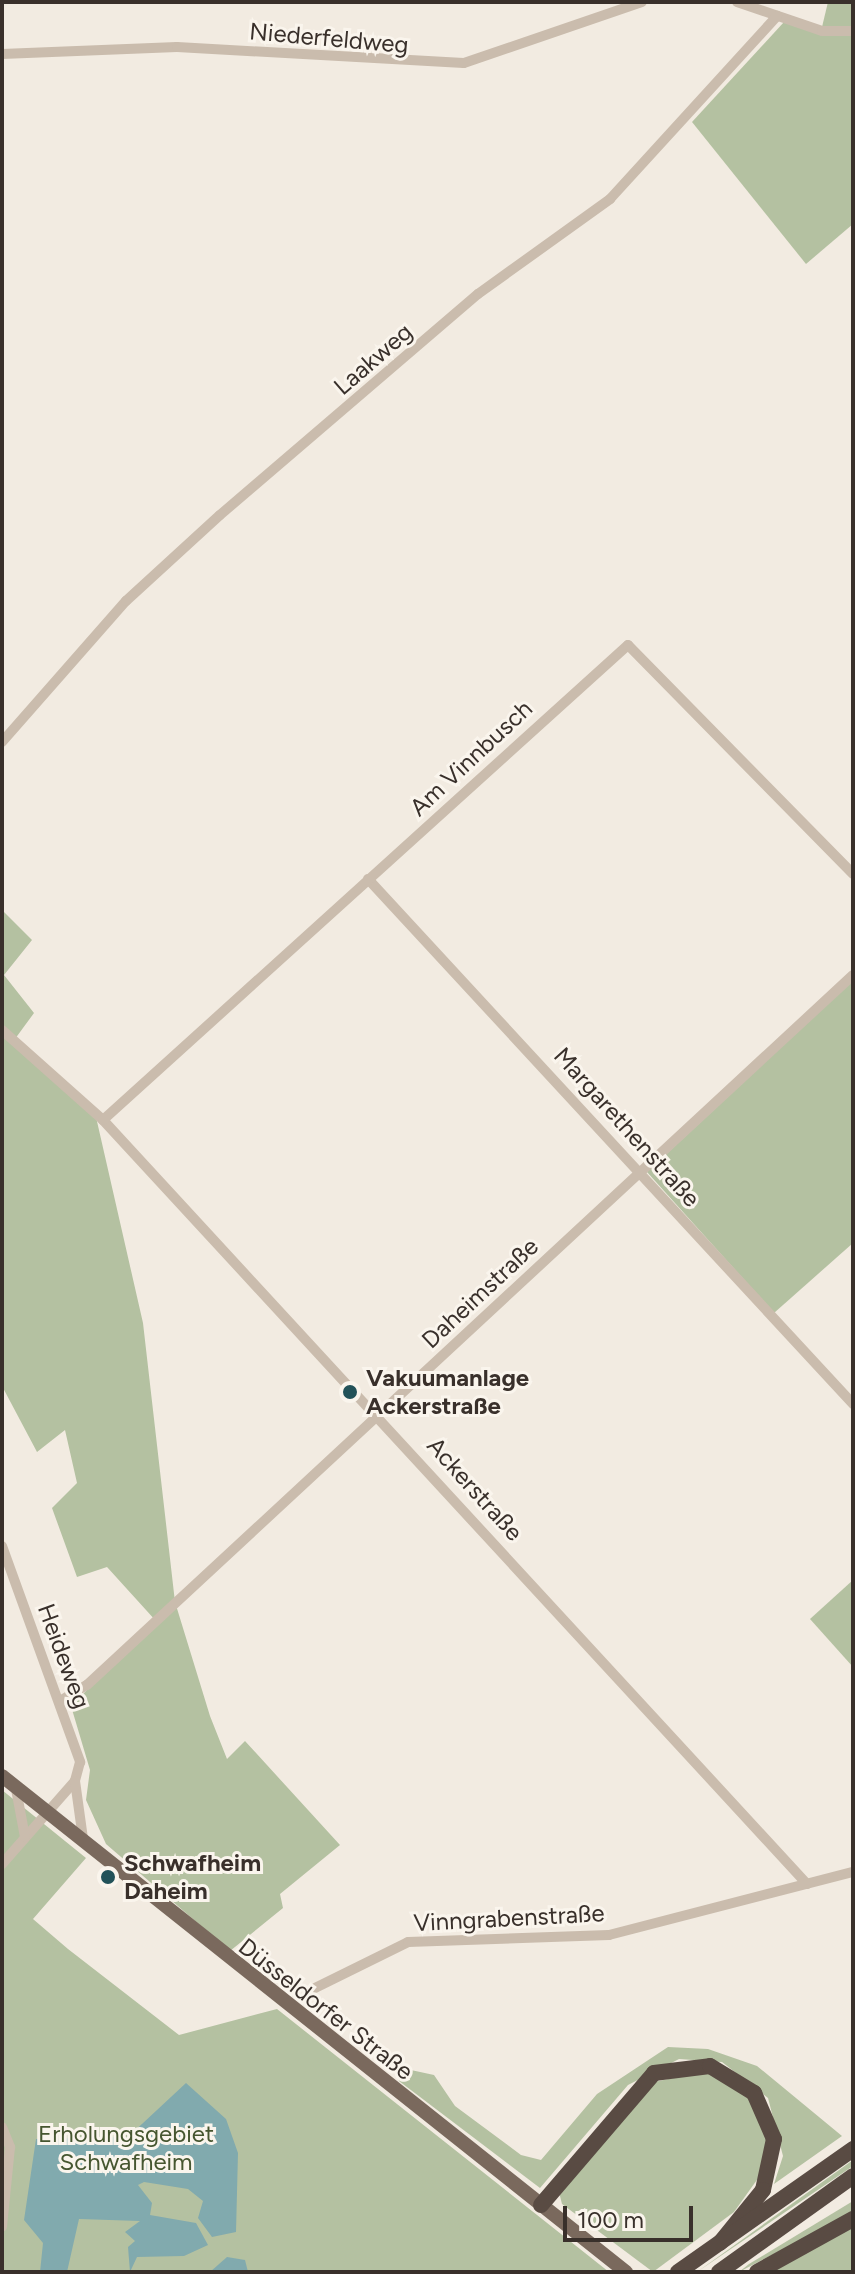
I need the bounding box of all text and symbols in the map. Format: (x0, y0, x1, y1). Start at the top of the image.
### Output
street label: Niederfeldweg (248, 17, 410, 59)
street label: Laakweg (328, 317, 418, 401)
street label: Am Vinnbusch (404, 694, 538, 822)
street label: Margarethenstraße (548, 1041, 706, 1213)
street label: Daheimstraße (416, 1232, 544, 1354)
place label: Vakuumanlage Ackerstraße (366, 1364, 529, 1420)
marker: Vakuumanlage Ackerstraße (341, 1383, 359, 1401)
street label: Ackerstraße (421, 1431, 529, 1547)
street label: Heideweg (32, 1600, 96, 1712)
place label: Schwafheim Daheim (124, 1849, 261, 1905)
marker: Schwafheim Daheim (99, 1868, 117, 1886)
street label: Vinngrabenstraße (413, 1899, 605, 1937)
street label: Düsseldorfer Straße (233, 1932, 419, 2086)
park label: Erholungsgebiet Schwafheim (38, 2120, 214, 2176)
scale bar (567, 2190, 697, 2240)
text: 100 m (577, 2205, 644, 2234)

